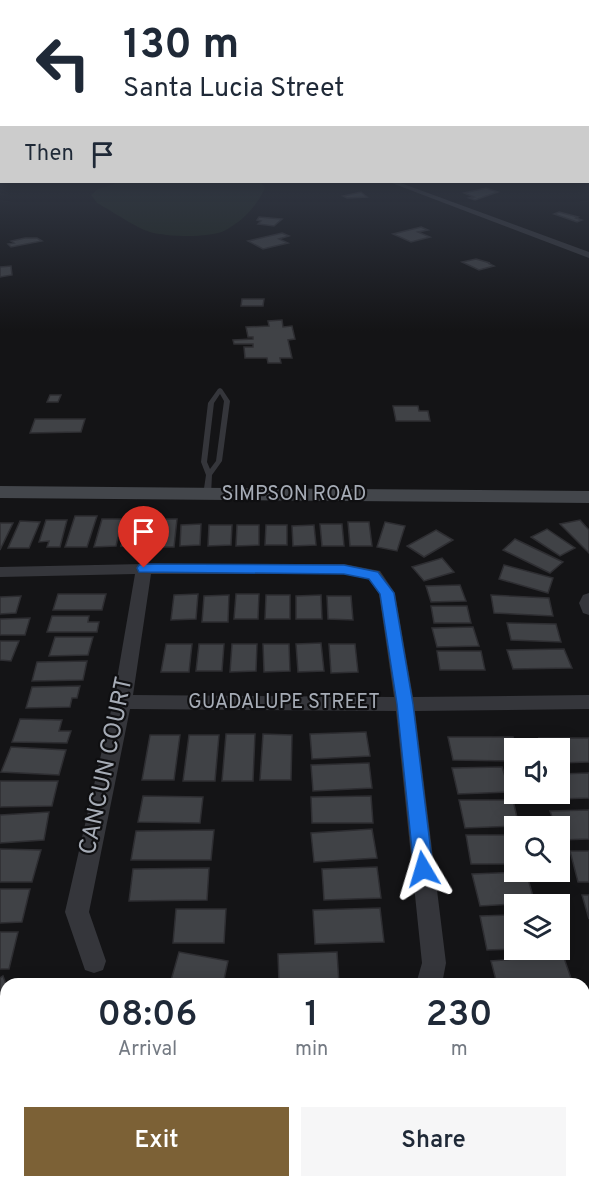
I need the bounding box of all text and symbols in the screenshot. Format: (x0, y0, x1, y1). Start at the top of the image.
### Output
text: 130 m (123, 20, 239, 73)
icon: left (24, 24, 102, 102)
text: Santa Lucia Street (123, 72, 344, 106)
icon: arrive (86, 138, 119, 171)
text: Then (24, 141, 74, 168)
street label: SIMPSON ROAD (222, 482, 366, 508)
pin (118, 506, 169, 568)
icon: arrive (127, 515, 160, 548)
street label: CANCUN COURT (73, 674, 141, 858)
street label: GUADALUPE STREET (188, 690, 380, 716)
map controls (504, 738, 570, 960)
button: sound (504, 738, 570, 804)
button: search (504, 816, 570, 882)
position arrow (391, 837, 455, 901)
button: layers (504, 894, 570, 960)
text: 08:06 (98, 993, 197, 1039)
text: 1 (305, 993, 319, 1039)
text: 230 (426, 993, 492, 1039)
text: Arrival (118, 1037, 177, 1063)
text: min (295, 1037, 328, 1063)
text: m (451, 1037, 468, 1063)
button: Exit (24, 1107, 289, 1176)
button: Share (301, 1107, 566, 1176)

